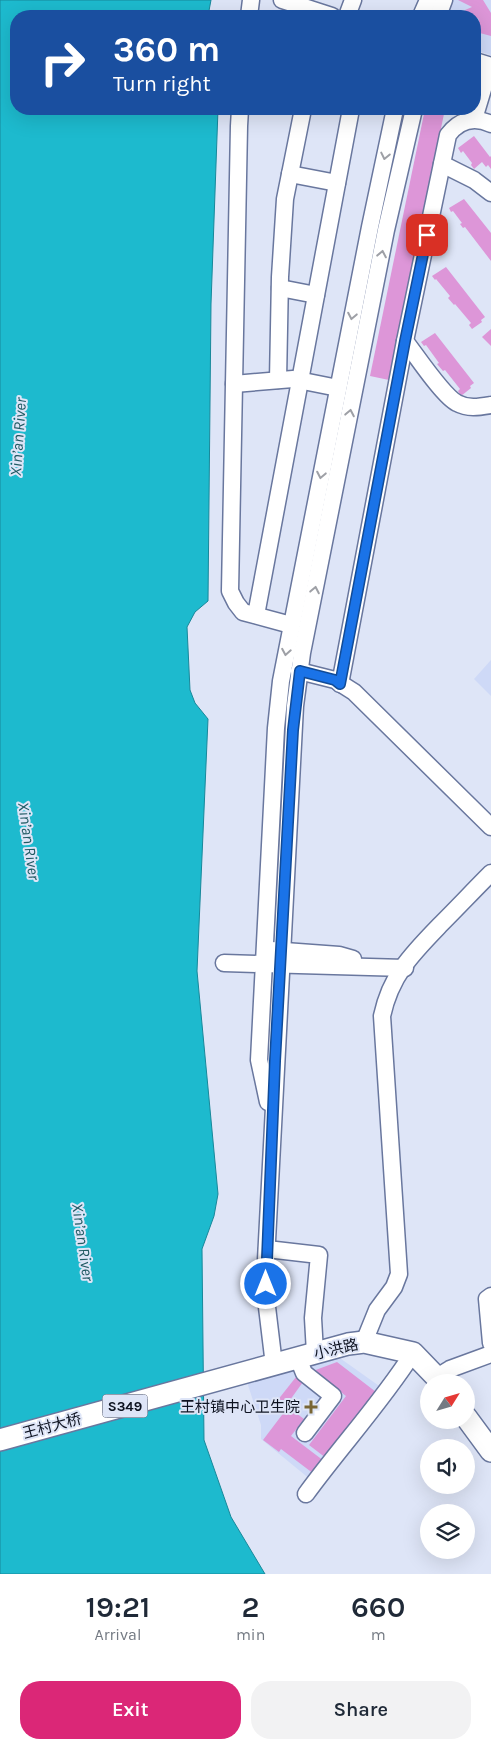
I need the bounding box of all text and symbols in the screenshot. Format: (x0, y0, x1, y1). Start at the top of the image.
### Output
text: 360 m (113, 29, 220, 70)
icon: right (30, 30, 95, 95)
text: Turn right (113, 71, 211, 97)
one-way arrow (380, 152, 391, 161)
pin (406, 214, 448, 256)
icon: arrive (413, 221, 441, 249)
one-way arrow (376, 249, 387, 258)
one-way arrow (348, 311, 358, 320)
water label: Xin’an River (6, 397, 30, 477)
one-way arrow (344, 409, 355, 417)
one-way arrow (316, 471, 326, 479)
one-way arrow (310, 585, 320, 594)
one-way arrow (281, 647, 291, 656)
water label: Xin’an River (14, 801, 44, 882)
water label: Xin’an River (68, 1202, 98, 1283)
position arrow (239, 1257, 291, 1309)
street label: 小洪路 (312, 1335, 360, 1363)
north arrow (420, 1374, 475, 1429)
map controls (420, 1374, 475, 1559)
road number: S349 (102, 1394, 148, 1418)
place label: 王村镇中心卫生院 (180, 1398, 300, 1416)
marker: 王村镇中心卫生院 (304, 1400, 318, 1414)
street label: 王村大桥 (21, 1410, 83, 1442)
button: sound (420, 1439, 475, 1494)
button: layers (420, 1504, 475, 1559)
text: 19:21 (86, 1589, 150, 1625)
text: 2 (242, 1589, 260, 1625)
text: 660 (351, 1589, 405, 1625)
text: Arrival (95, 1625, 141, 1644)
text: min (236, 1625, 265, 1644)
text: m (371, 1625, 386, 1644)
button: Exit (20, 1681, 241, 1739)
button: Share (251, 1681, 471, 1739)

